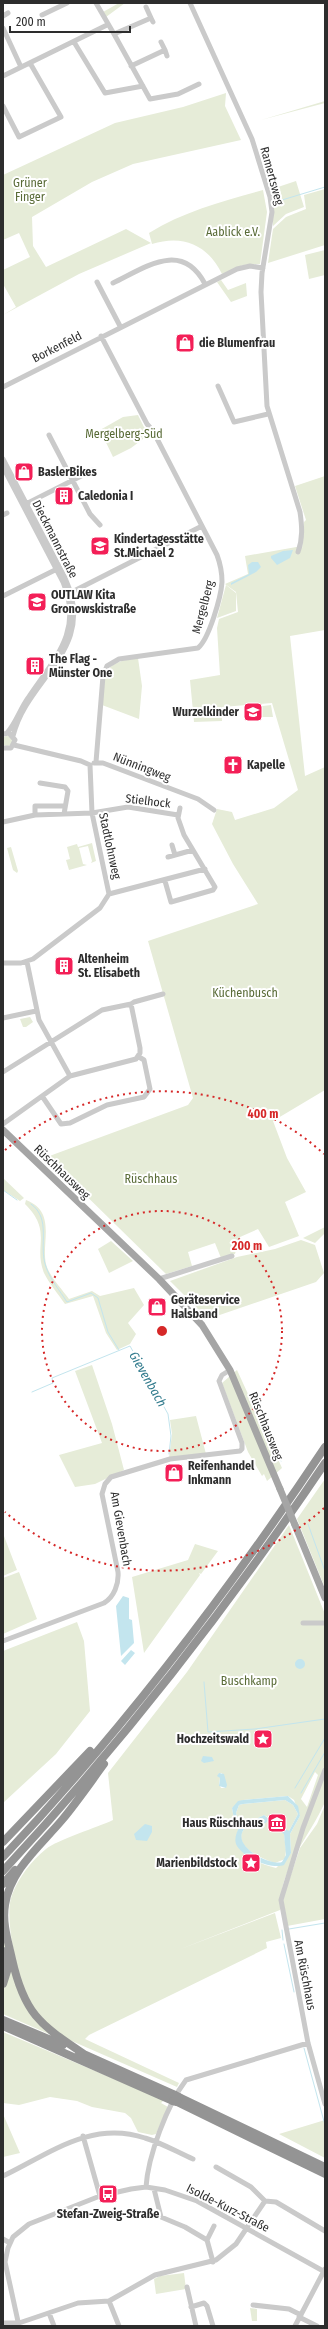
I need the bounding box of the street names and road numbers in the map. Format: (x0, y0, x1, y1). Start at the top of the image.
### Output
street label: Ramertsweg (257, 145, 287, 207)
street label: Borkenfeld (30, 329, 84, 365)
street label: Dieckmannstraße (29, 498, 81, 580)
street label: Mergelberg (189, 578, 217, 635)
street label: Nünningweg (111, 750, 173, 785)
street label: Stielhock (125, 791, 172, 811)
street label: Stadtlohnweg (96, 812, 124, 881)
street label: Rüschhausweg (31, 1142, 93, 1202)
street label: Rüschhausweg (246, 1390, 286, 1462)
street label: Am Gievenbach (108, 1491, 134, 1567)
street label: Am Rüschhaus (291, 1939, 319, 2011)
street label: Isolde-Kurz-Straße (184, 2181, 272, 2235)

